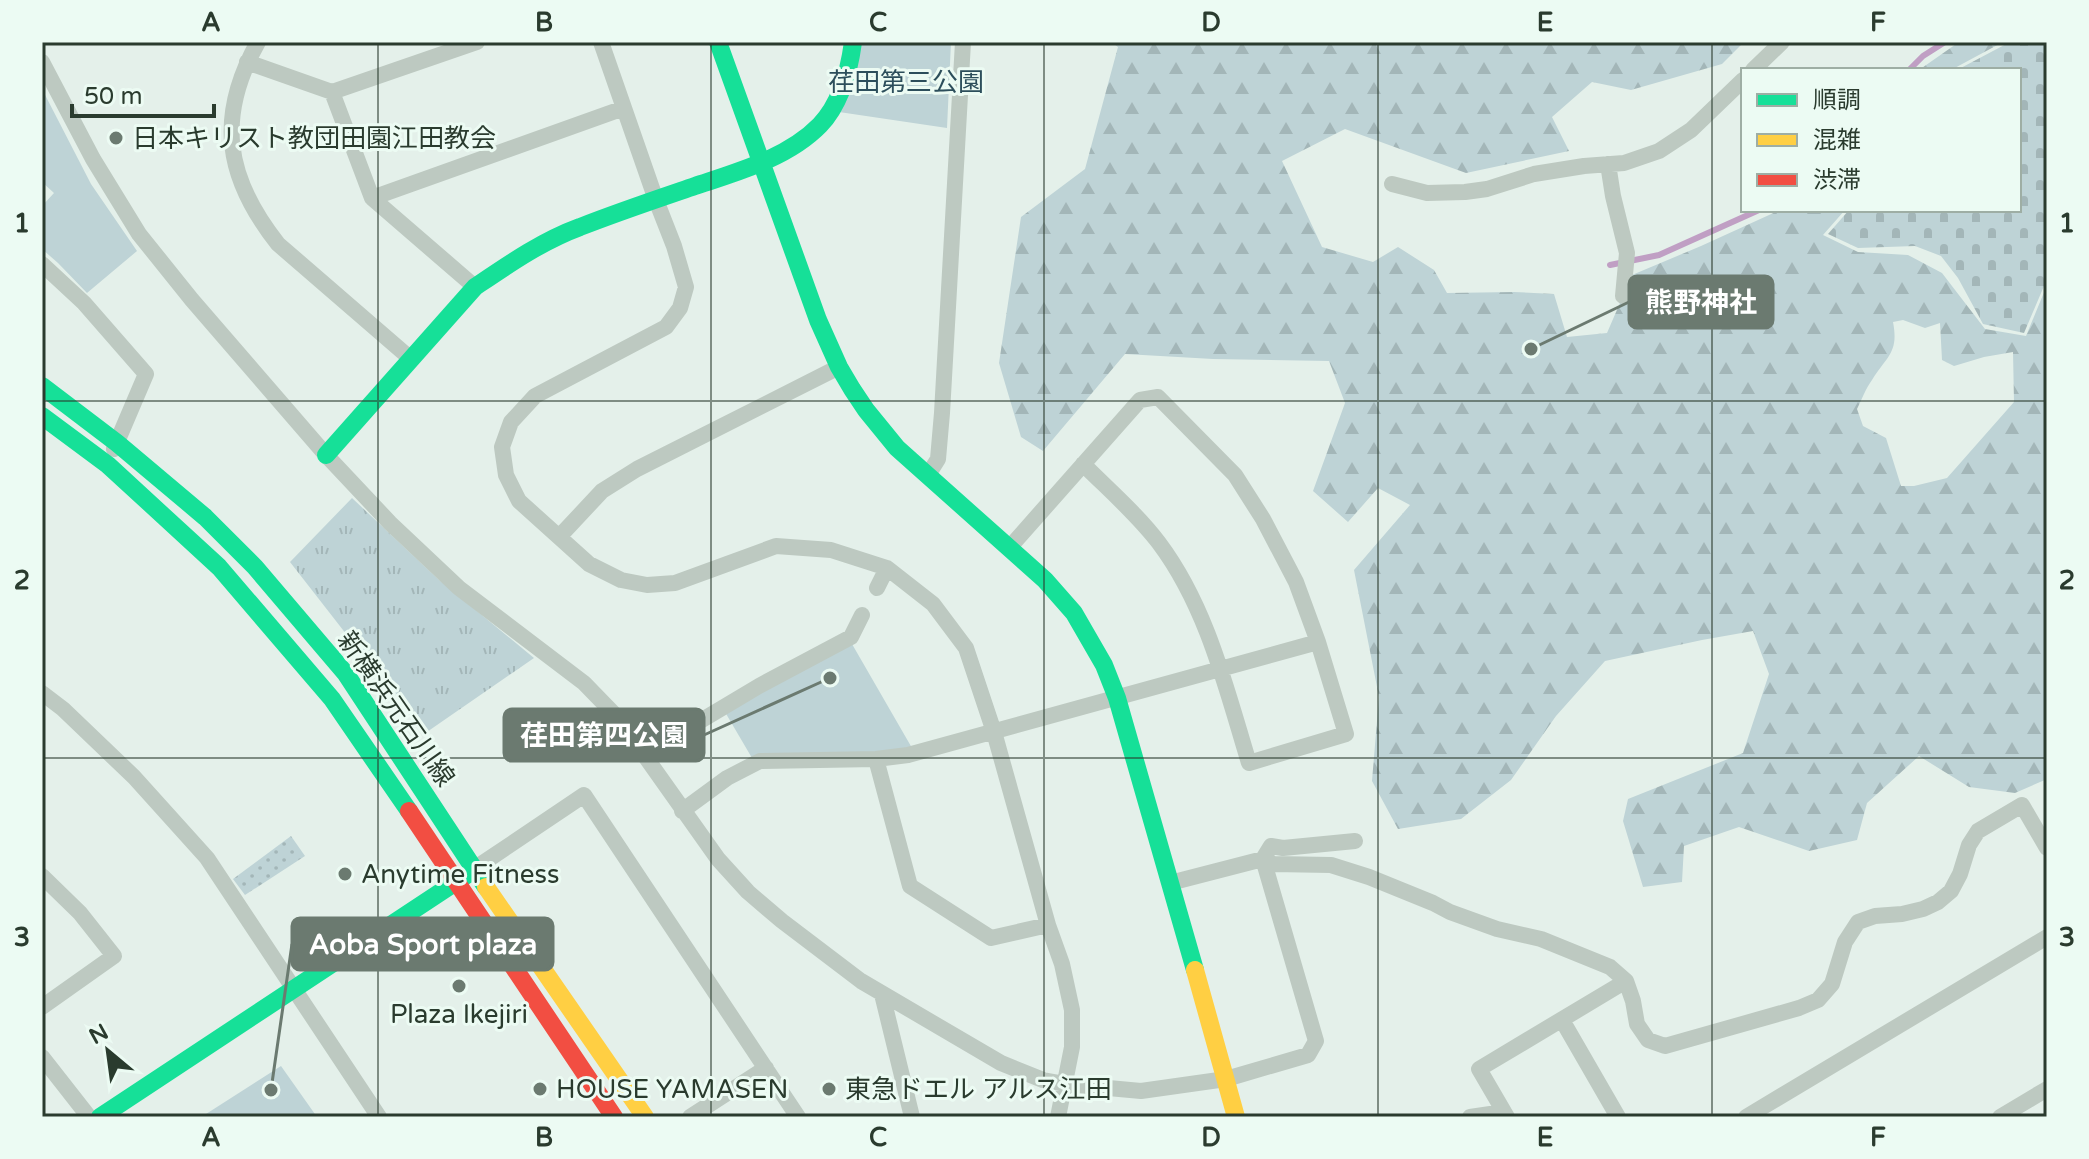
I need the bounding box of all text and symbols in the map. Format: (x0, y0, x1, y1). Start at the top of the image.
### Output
text: A (201, 7, 221, 38)
text: B (535, 7, 553, 38)
text: C (869, 7, 887, 38)
text: D (1201, 7, 1221, 38)
text: E (1537, 7, 1553, 38)
text: F (1870, 7, 1886, 38)
park label: 荏田第三公園 (828, 67, 984, 98)
scale bar (72, 68, 214, 118)
legend (1741, 68, 2021, 212)
text: 50 m (84, 82, 142, 111)
text: 順調 (1813, 86, 1861, 115)
place label: 日本キリスト教団田園江田教会 (132, 123, 496, 154)
text: 混雑 (1813, 126, 1861, 155)
marker: 日本キリスト教団田園江田教会 (107, 129, 125, 147)
text: 渋滞 (1813, 166, 1861, 195)
text: 1 (14, 208, 30, 239)
text: 1 (2059, 208, 2075, 239)
callout: 熊野神社 (1629, 276, 1773, 328)
text: 熊野神社 (1645, 286, 1757, 320)
text: 2 (14, 565, 30, 596)
text: 2 (2059, 565, 2075, 596)
street label: 新横浜元石川線 (331, 626, 461, 792)
callout: 荏田第四公園 (504, 709, 704, 761)
text: 荏田第四公園 (520, 719, 688, 753)
place label: Anytime Fitness (361, 859, 560, 890)
marker: Anytime Fitness (336, 865, 354, 883)
callout: Aoba Sport plaza (292, 918, 553, 970)
text: 3 (14, 922, 30, 953)
text: 3 (2059, 922, 2075, 953)
text: Aoba Sport plaza (309, 928, 537, 962)
marker: Plaza Ikejiri (450, 977, 468, 995)
place label: Plaza Ikejiri (390, 999, 528, 1030)
north arrow (68, 1011, 148, 1091)
text: N (85, 1019, 113, 1050)
place label: HOUSE YAMASEN (556, 1074, 788, 1105)
place label: 東急ドエル アルス江田 (845, 1074, 1112, 1105)
marker: HOUSE YAMASEN (531, 1080, 549, 1098)
marker: 東急ドエル アルス江田 (820, 1080, 838, 1098)
text: A (201, 1122, 221, 1153)
text: B (535, 1122, 553, 1153)
text: C (869, 1122, 887, 1153)
text: D (1201, 1122, 1221, 1153)
text: E (1537, 1122, 1553, 1153)
text: F (1870, 1122, 1886, 1153)

